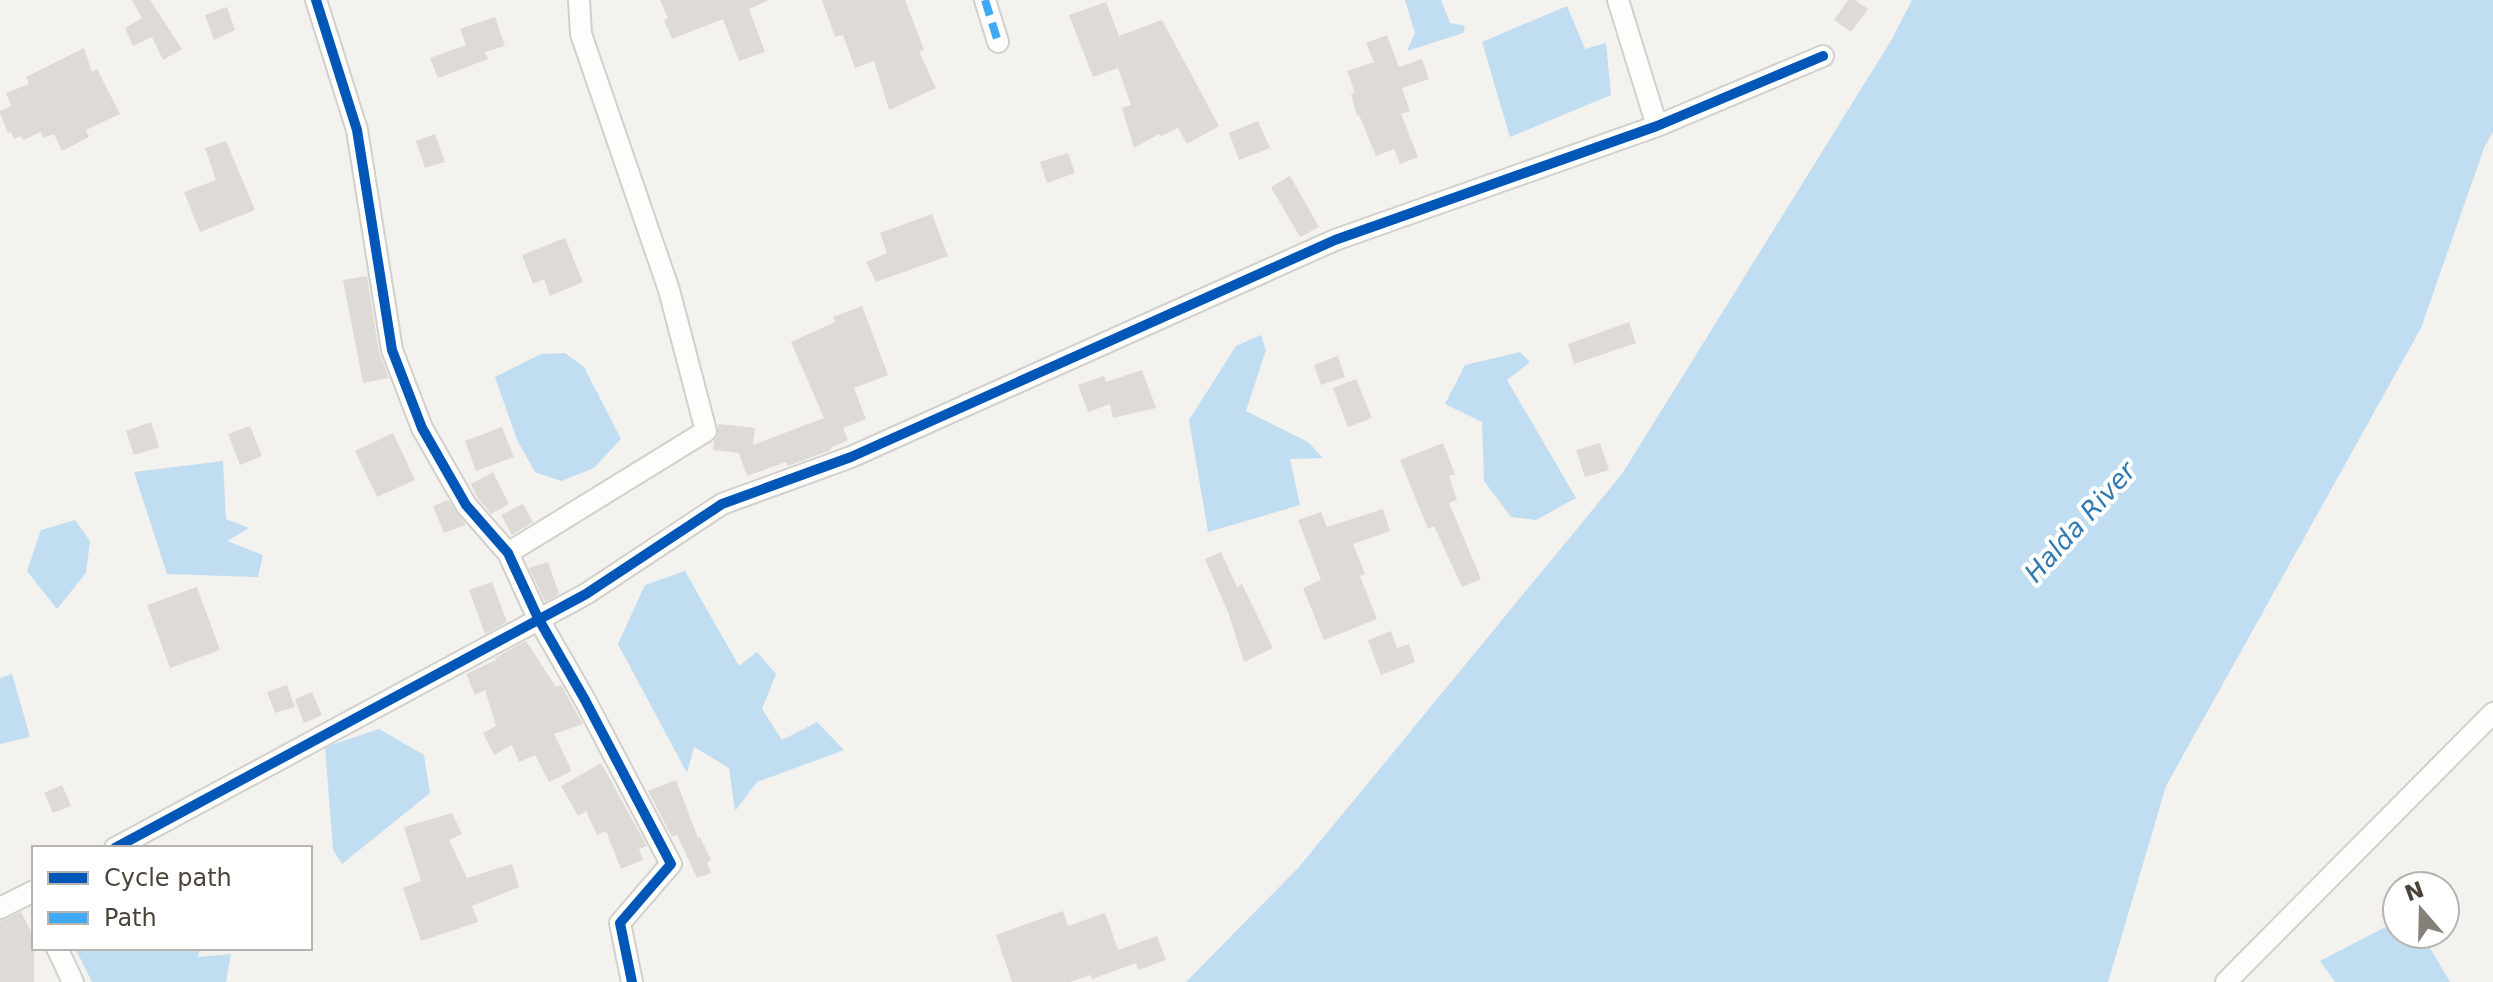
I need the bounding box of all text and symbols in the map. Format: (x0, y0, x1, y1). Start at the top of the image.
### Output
water label: Halda River (2018, 454, 2143, 588)
legend (32, 846, 312, 950)
text: Cycle path (104, 864, 232, 892)
north arrow (2381, 870, 2461, 950)
text: N (2401, 877, 2427, 907)
text: Path (104, 904, 157, 932)

